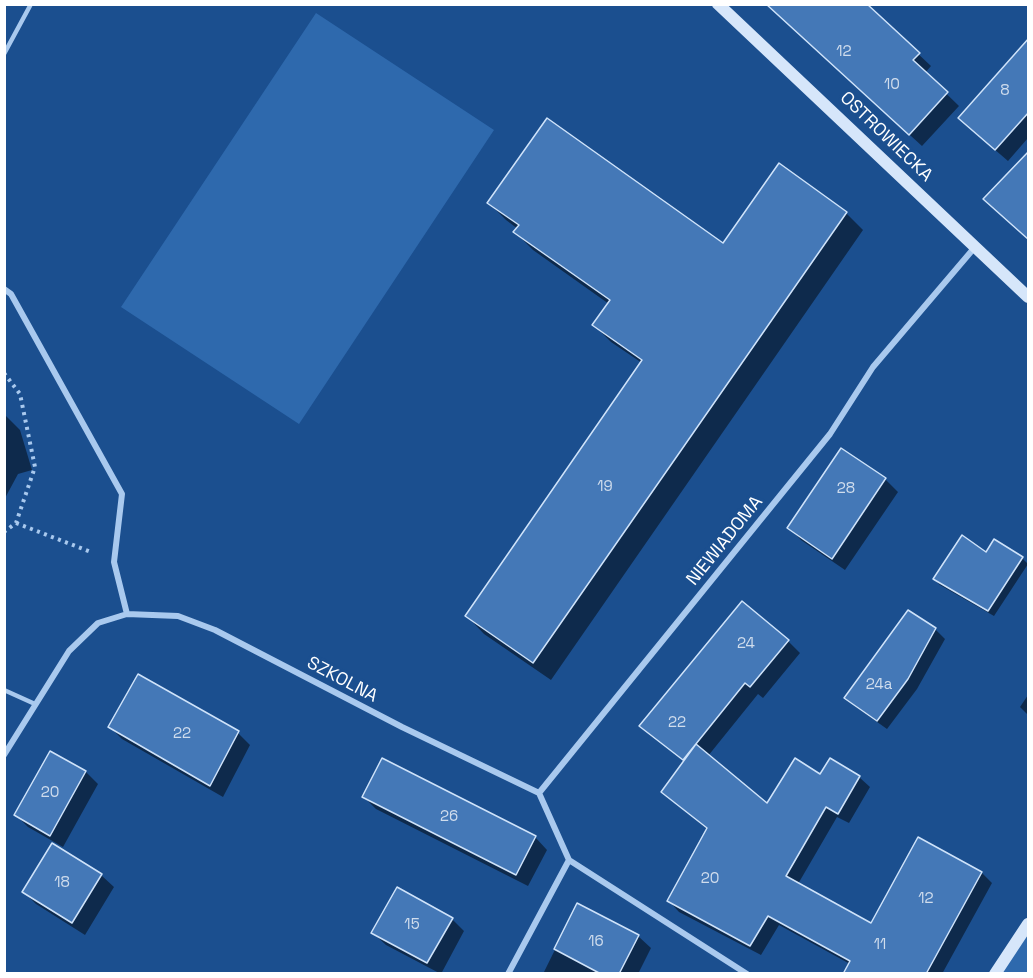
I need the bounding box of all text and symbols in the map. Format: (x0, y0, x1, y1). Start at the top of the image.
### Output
house number: 12 (836, 43, 852, 61)
house number: 10 (884, 76, 900, 94)
house number: 8 (1000, 82, 1010, 100)
street label: OSTROWIECKA (835, 87, 937, 187)
house number: 19 (597, 478, 613, 496)
house number: 28 (837, 480, 855, 498)
street label: NIEWIADOMA (682, 492, 768, 590)
house number: 24 (737, 635, 755, 653)
street label: SZKOLNA (303, 652, 381, 708)
house number: 24a (866, 676, 892, 694)
house number: 22 (668, 714, 686, 732)
house number: 22 (173, 725, 191, 743)
house number: 20 (41, 784, 59, 802)
house number: 26 (440, 808, 458, 826)
house number: 20 (701, 870, 719, 888)
house number: 18 (54, 874, 70, 892)
house number: 12 (918, 890, 934, 908)
house number: 15 (404, 916, 420, 934)
house number: 16 (588, 933, 604, 951)
house number: 11 (874, 936, 886, 954)

